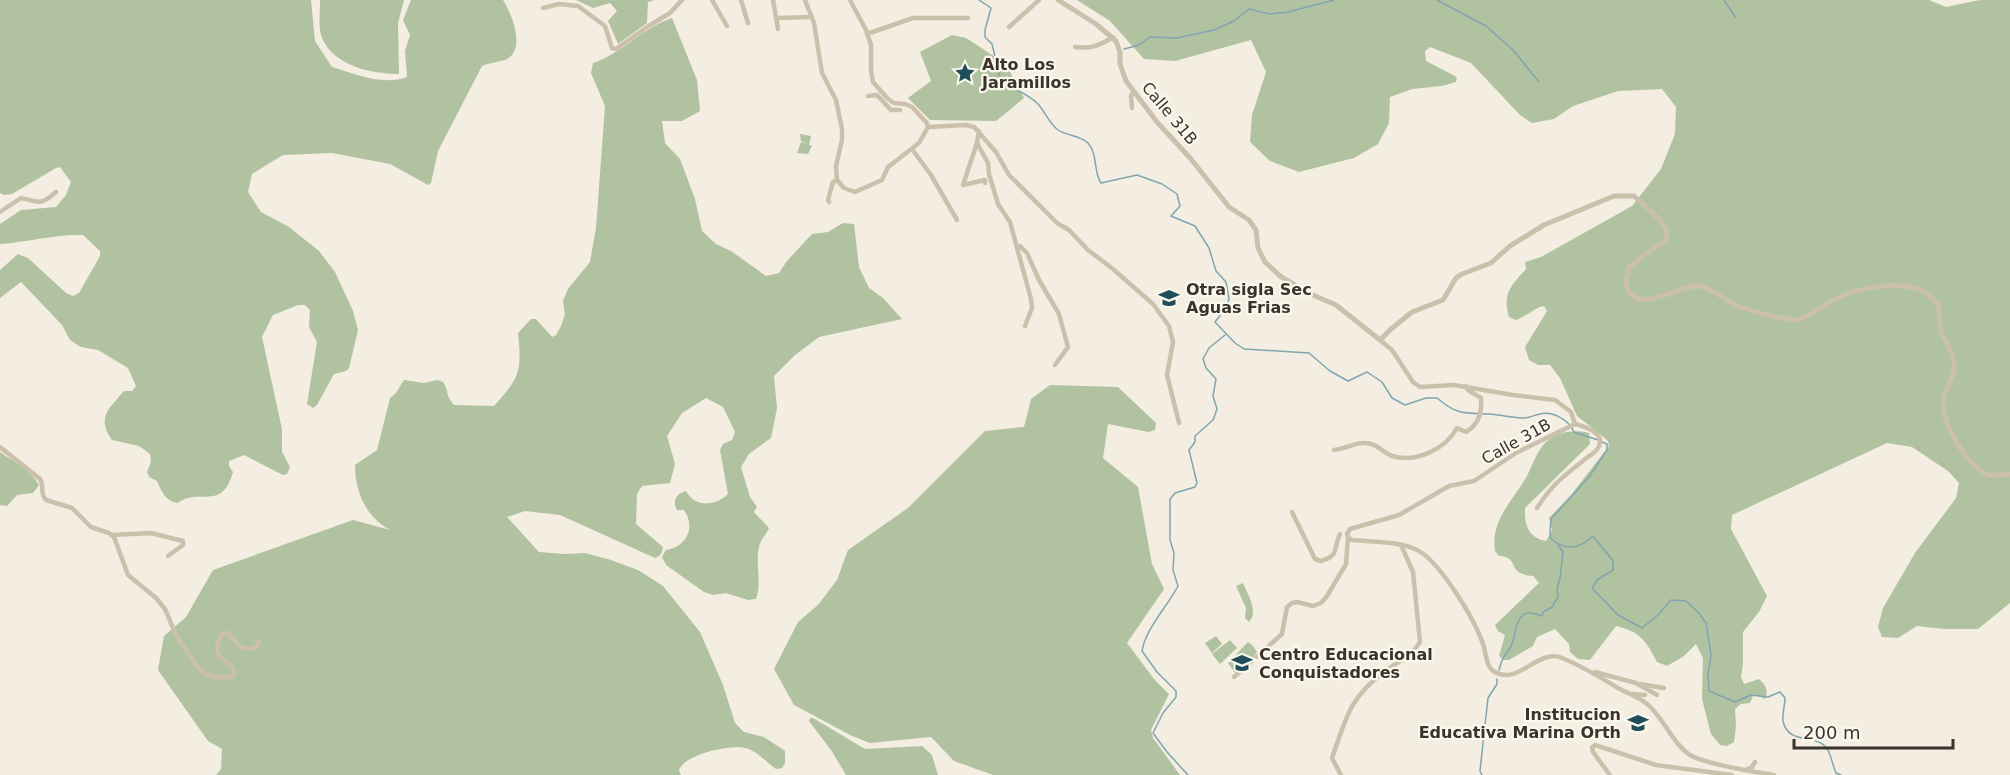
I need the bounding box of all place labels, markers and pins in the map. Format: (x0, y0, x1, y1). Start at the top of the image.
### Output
place label: Alto Los Jaramillos (981, 55, 1071, 92)
place icon: Alto Los Jaramillos (953, 61, 977, 85)
place label: Otra sigla Sec Aguas Frias (1186, 280, 1312, 317)
school or university icon: Otra sigla Sec Aguas Frias (1157, 286, 1181, 310)
place label: Centro Educacional Conquistadores (1259, 645, 1433, 682)
school or university icon: Centro Educacional Conquistadores (1230, 651, 1254, 675)
place label: Institucion Educativa Marina Orth (1419, 705, 1621, 742)
school or university icon: Institucion Educativa Marina Orth (1626, 711, 1650, 735)

